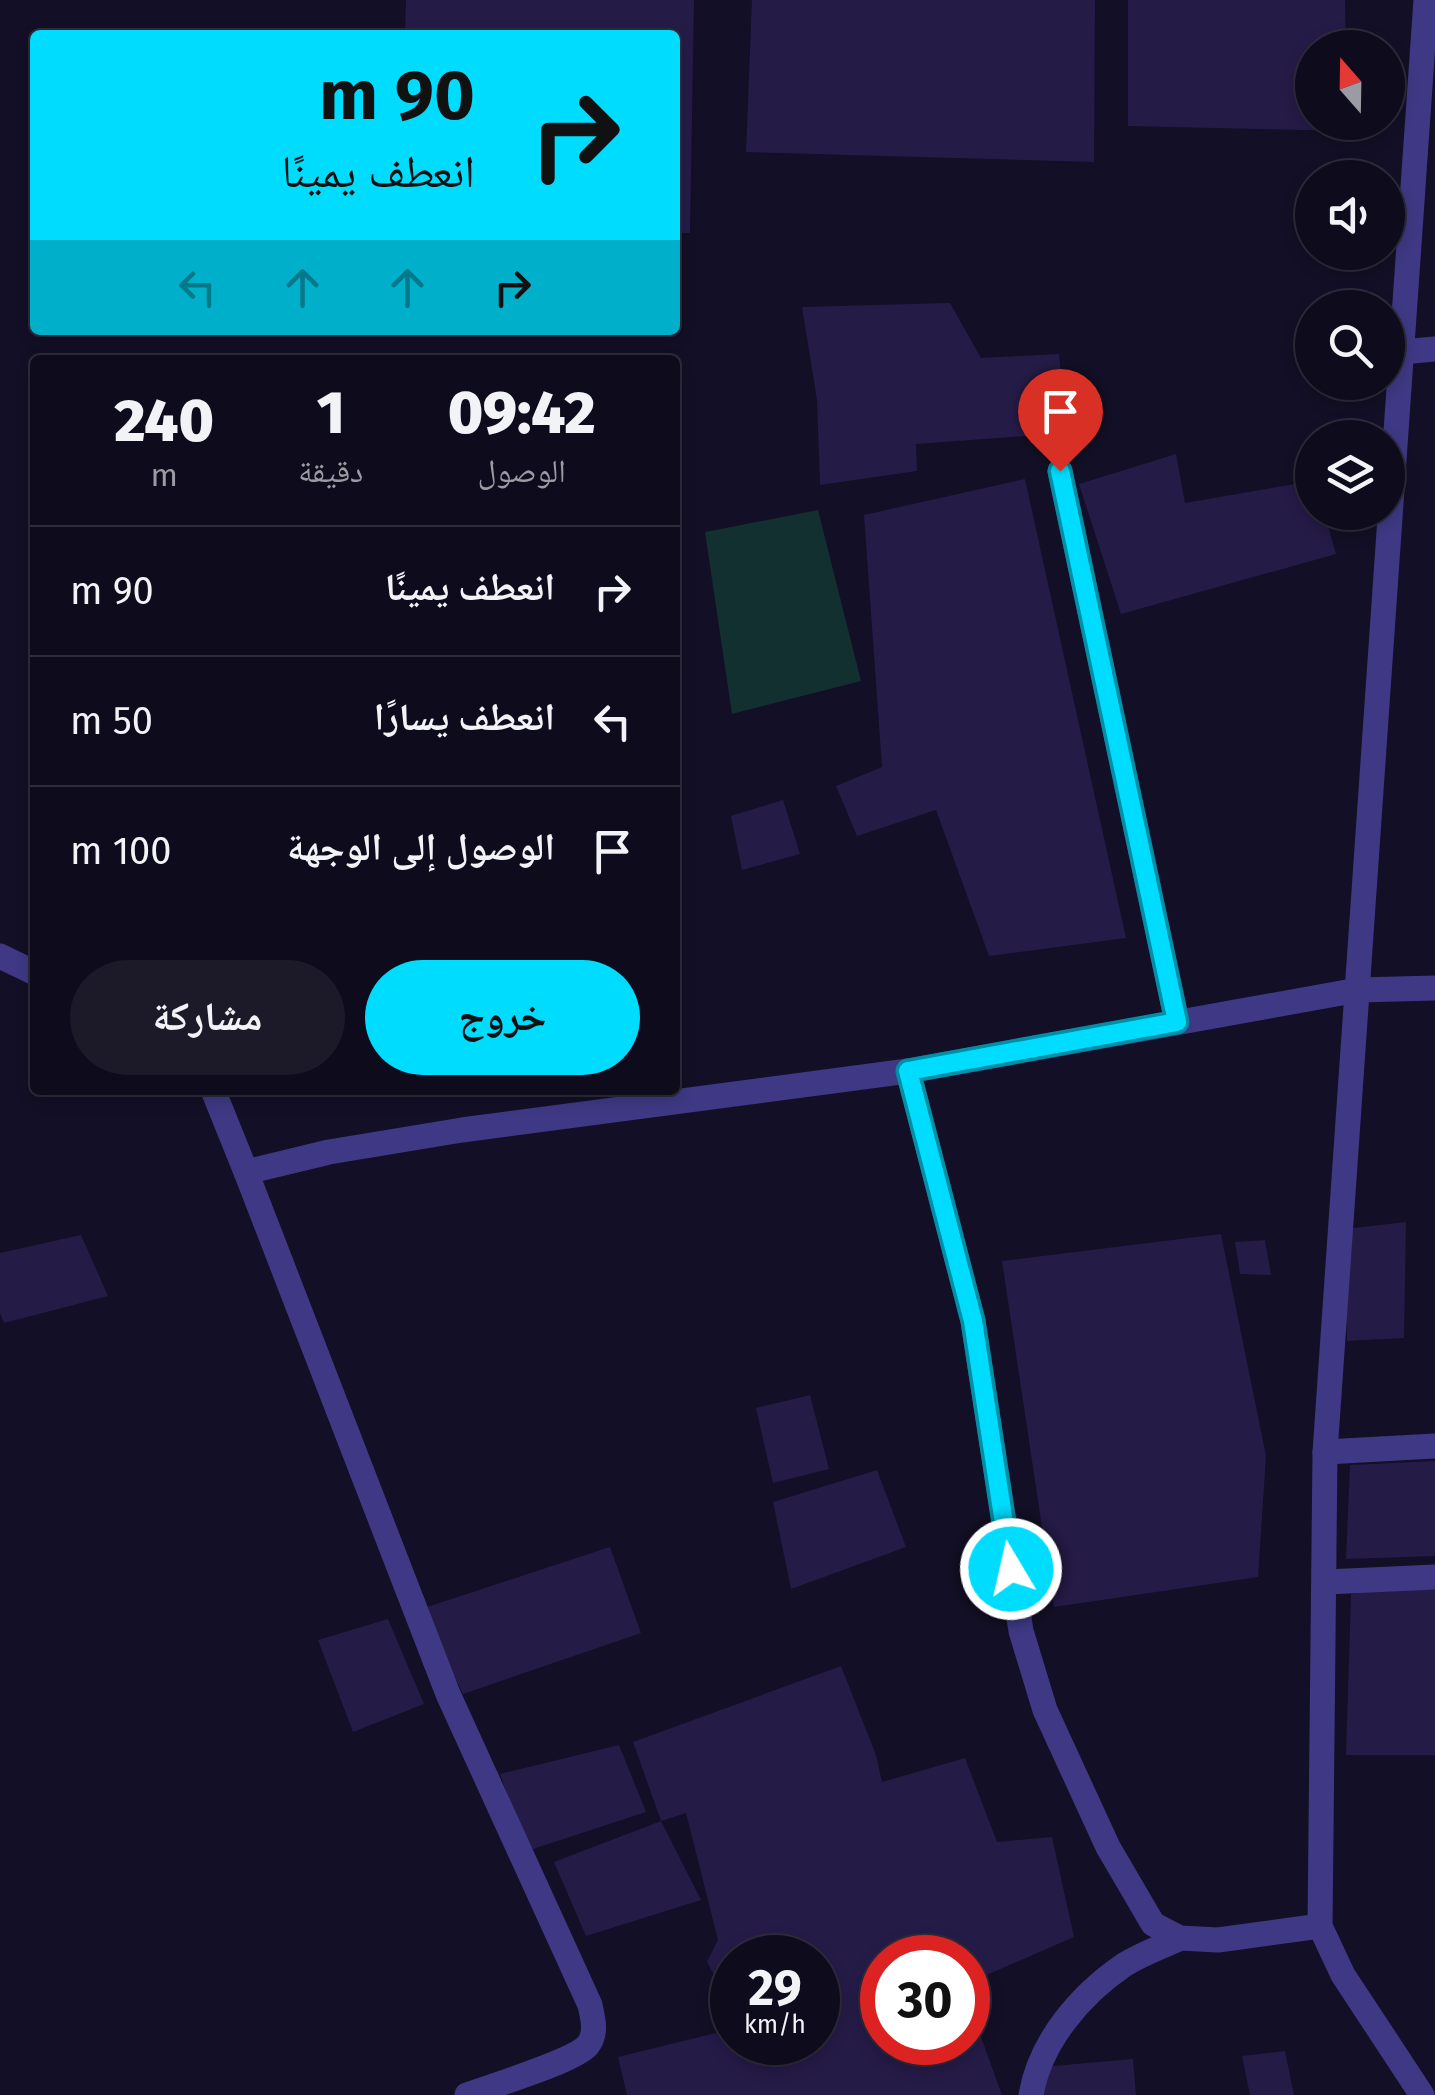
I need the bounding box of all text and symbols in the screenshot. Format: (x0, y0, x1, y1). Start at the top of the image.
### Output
north arrow (1295, 30, 1405, 140)
map controls (1295, 30, 1405, 530)
text: 90 m (319, 54, 475, 138)
icon: right (510, 70, 640, 200)
text: انعطف يمينًا (282, 145, 475, 199)
button: sound (1295, 160, 1405, 270)
icon: left (170, 260, 225, 315)
icon: ahead (275, 260, 330, 315)
icon: ahead (380, 260, 435, 315)
icon: right (485, 260, 540, 315)
button: search (1295, 290, 1405, 400)
pin (1018, 369, 1103, 472)
text: 1 (317, 377, 345, 449)
text: 09:42 (448, 377, 596, 449)
icon: arrive (1033, 384, 1088, 439)
text: 240 (114, 385, 214, 457)
button: layers (1295, 420, 1405, 530)
text: دقيقة (298, 452, 363, 490)
text: الوصول (477, 452, 566, 490)
text: m (150, 456, 178, 494)
text: انعطف يمينًا (385, 564, 555, 610)
icon: right (585, 564, 640, 619)
text: 90 m (70, 568, 154, 614)
text: انعطف يسارًا (374, 694, 555, 740)
icon: left (585, 694, 640, 749)
text: 50 m (70, 698, 153, 744)
text: الوصول إلى الوجهة (287, 824, 555, 870)
icon: arrive (585, 824, 640, 879)
text: 100 m (70, 828, 172, 874)
button: مشاركة (70, 960, 345, 1075)
button: خروج (365, 960, 640, 1075)
position arrow (959, 1517, 1063, 1621)
speed limit sign: 30 (860, 1935, 990, 2065)
text: 29 (748, 1958, 802, 2018)
text: km/h (744, 2010, 806, 2040)

